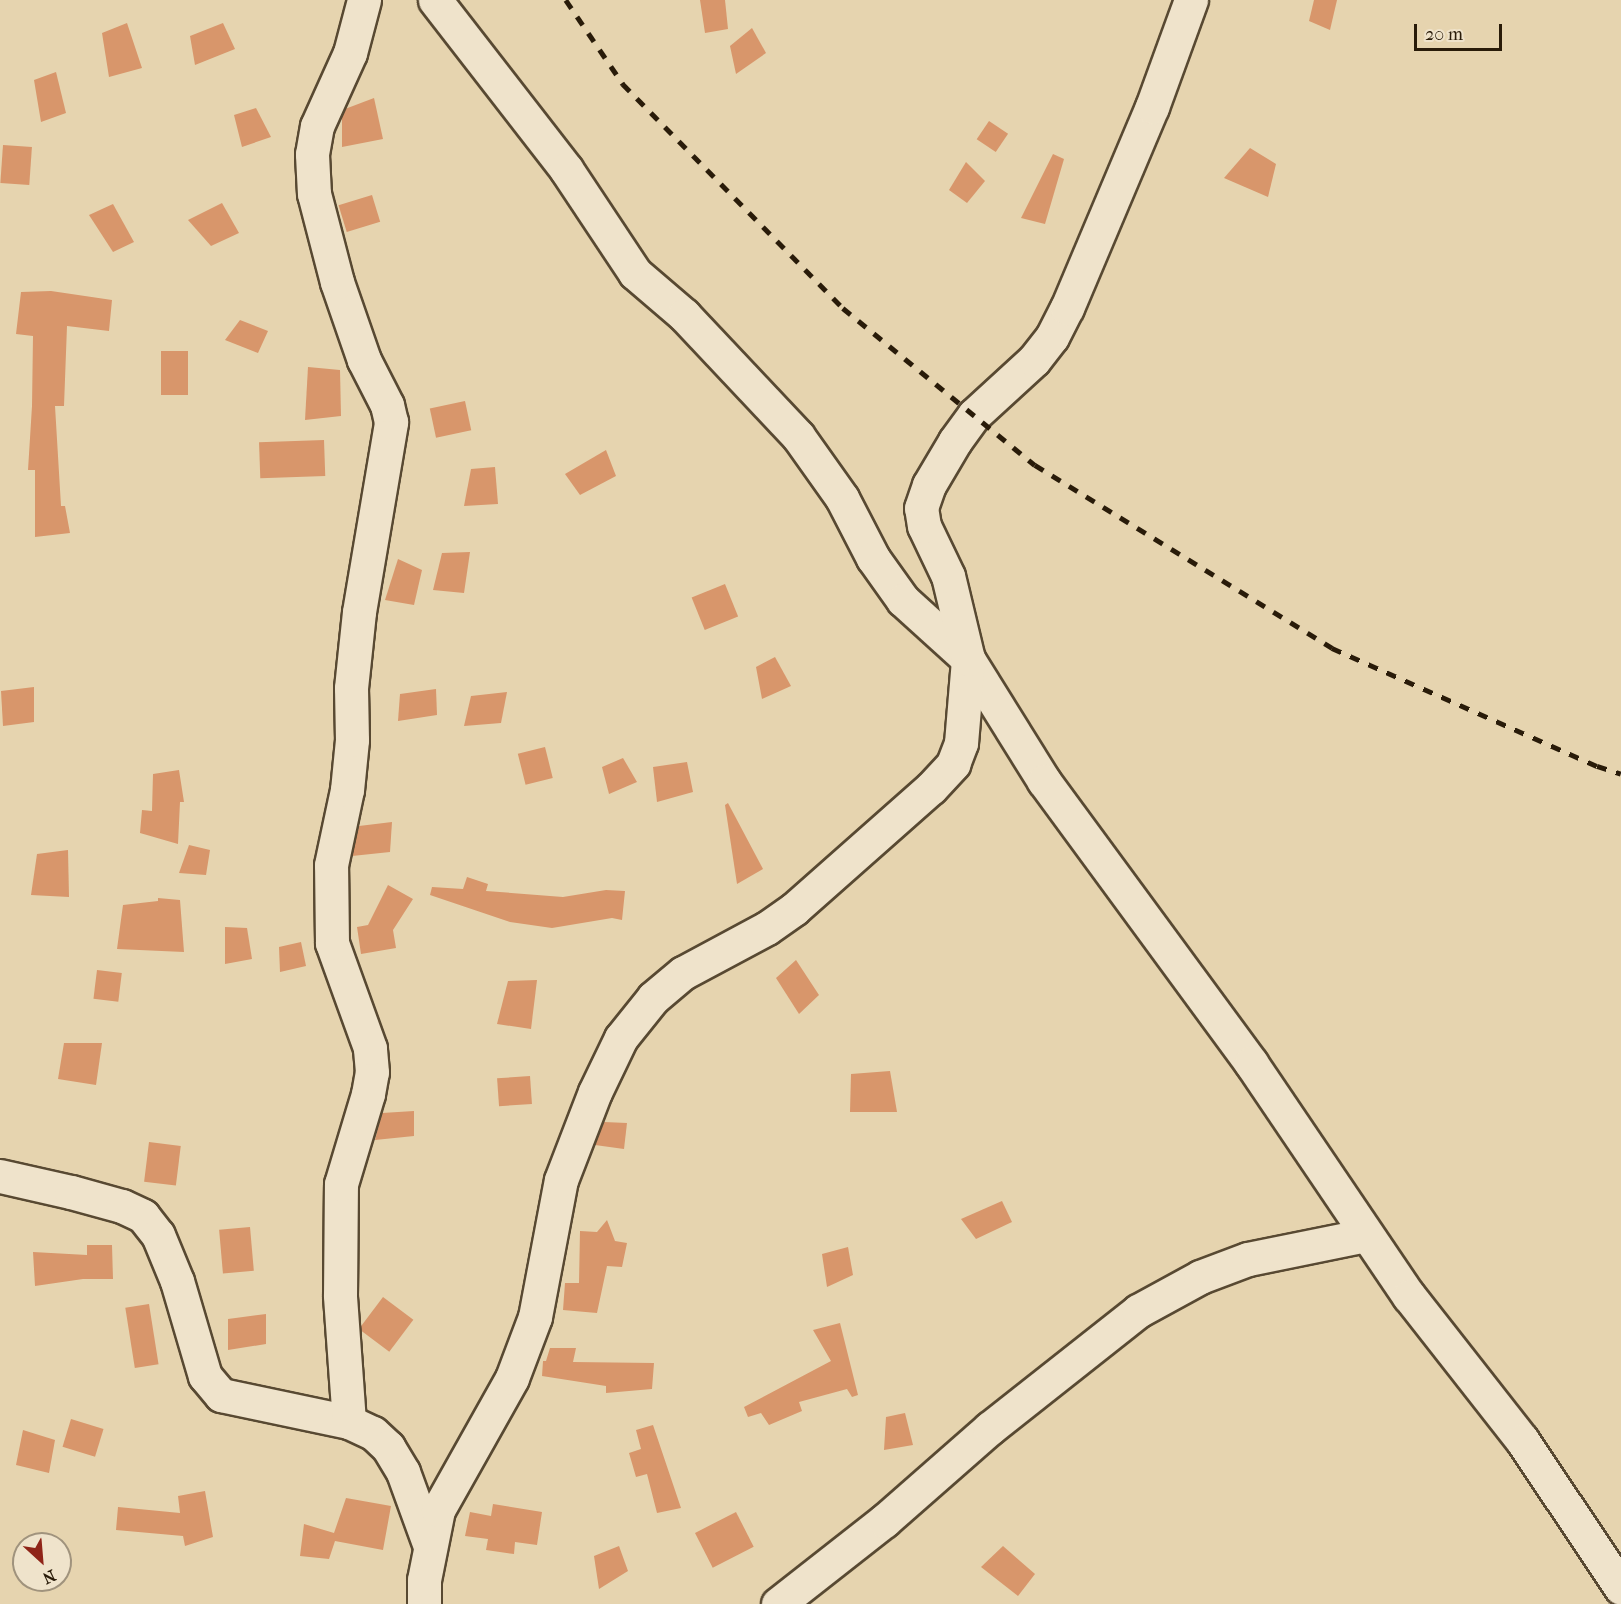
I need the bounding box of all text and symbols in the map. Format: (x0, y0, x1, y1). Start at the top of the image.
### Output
scale bar (1417, 12, 1506, 50)
text: 20 m (1425, 24, 1463, 45)
north arrow (12, 1532, 72, 1592)
text: N (40, 1566, 59, 1588)

